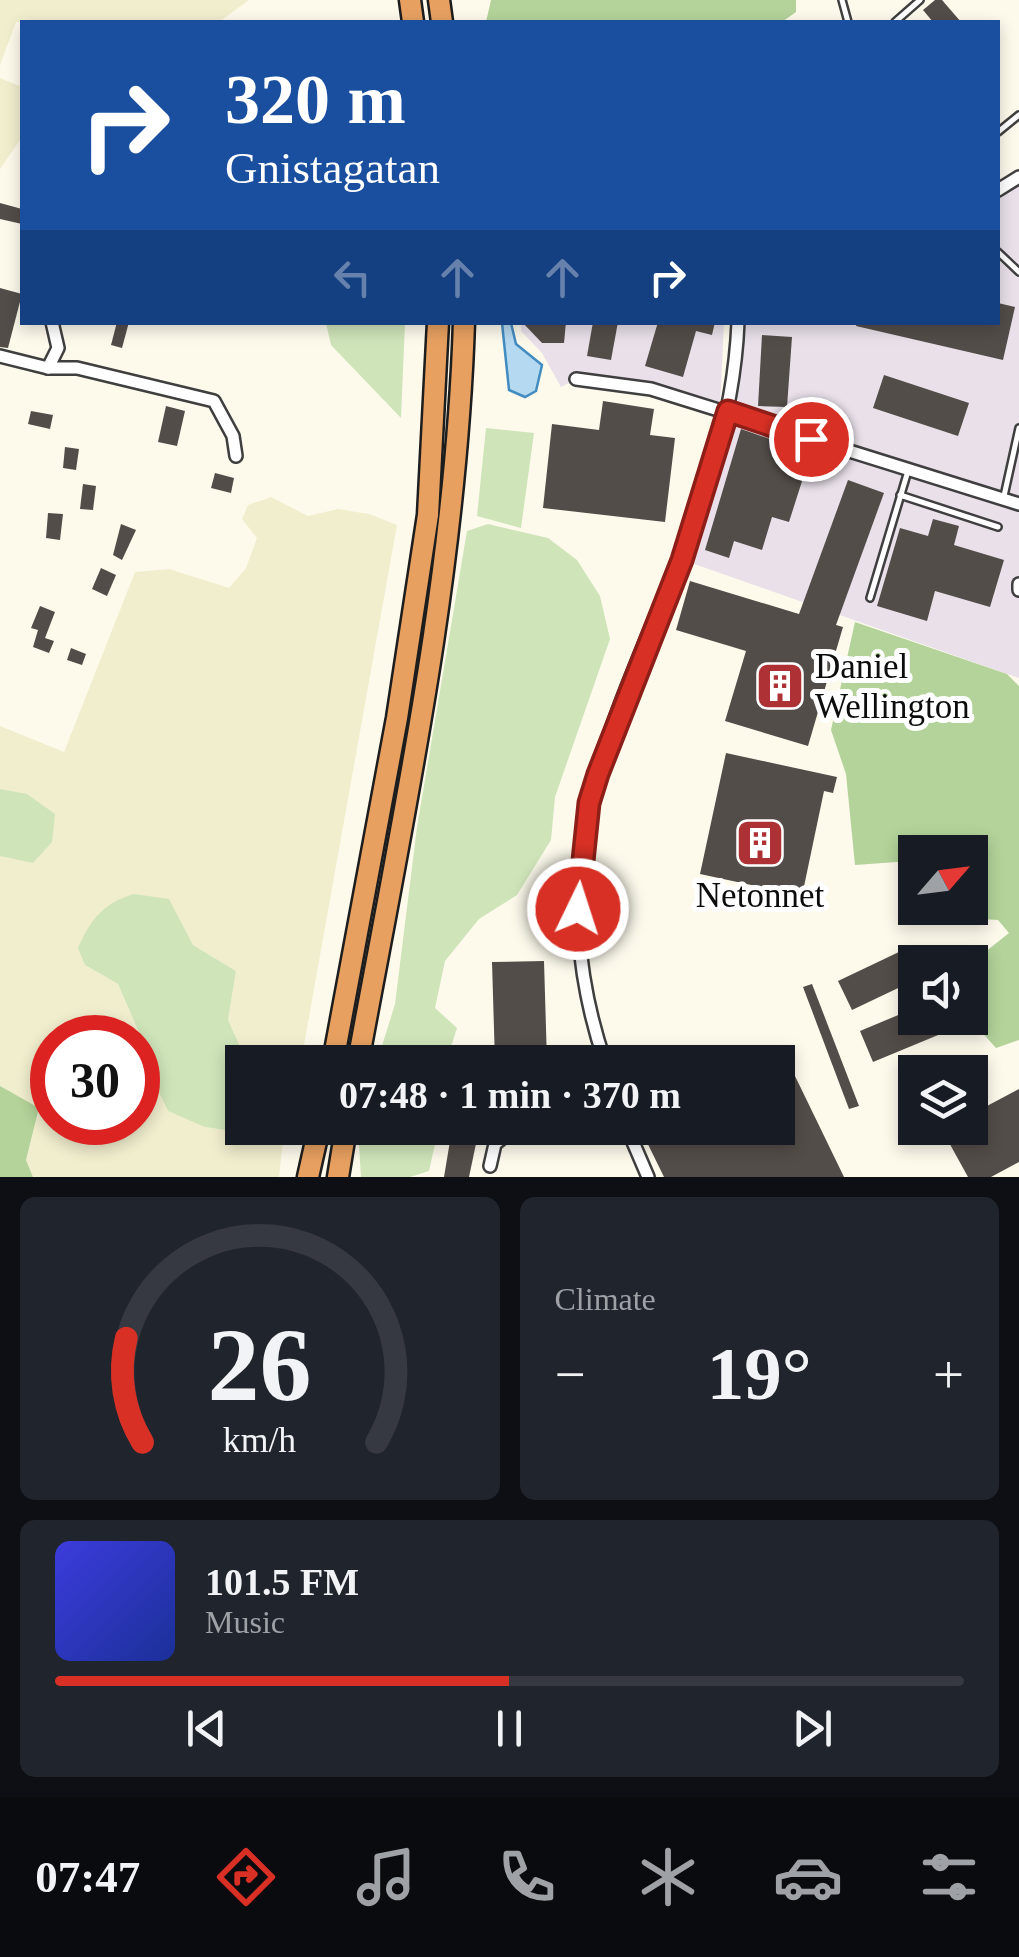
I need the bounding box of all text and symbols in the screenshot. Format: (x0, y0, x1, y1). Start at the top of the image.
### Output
icon: right (60, 60, 190, 190)
text: 320 m (225, 61, 406, 138)
text: Gnistagatan (225, 143, 440, 193)
icon: left (325, 250, 380, 305)
icon: ahead (430, 250, 485, 305)
icon: ahead (535, 250, 590, 305)
icon: right (640, 250, 695, 305)
pin (769, 397, 854, 482)
icon: arrive (784, 412, 839, 467)
place label: Daniel Wellington (815, 647, 970, 726)
building icon: Daniel Wellington (754, 660, 806, 712)
building icon: Netonnet (734, 817, 786, 869)
north arrow (898, 835, 988, 925)
map controls (898, 835, 988, 1145)
position arrow (526, 857, 630, 961)
place label: Netonnet (696, 876, 824, 915)
button: sound (898, 945, 988, 1035)
speed limit sign: 30 (30, 1015, 160, 1145)
button: layers (898, 1055, 988, 1145)
text: 07:48 · 1 min · 370 m (339, 1074, 681, 1116)
text: Climate (555, 1281, 656, 1317)
text: 26 (208, 1307, 312, 1422)
text: 19° (707, 1332, 812, 1415)
text: − (555, 1344, 586, 1405)
text: + (933, 1344, 964, 1405)
text: km/h (223, 1420, 297, 1460)
text: 101.5 FM (205, 1561, 359, 1603)
text: Music (205, 1604, 285, 1640)
icon: previous (179, 1701, 234, 1756)
icon: pause (482, 1701, 537, 1756)
icon: next (785, 1701, 840, 1756)
icon: directions (211, 1842, 281, 1912)
icon: music (351, 1842, 421, 1912)
icon: phone (492, 1842, 562, 1912)
icon: climate (633, 1842, 703, 1912)
icon: car (773, 1842, 843, 1912)
icon: filters (914, 1842, 984, 1912)
text: 07:47 (35, 1852, 140, 1902)

